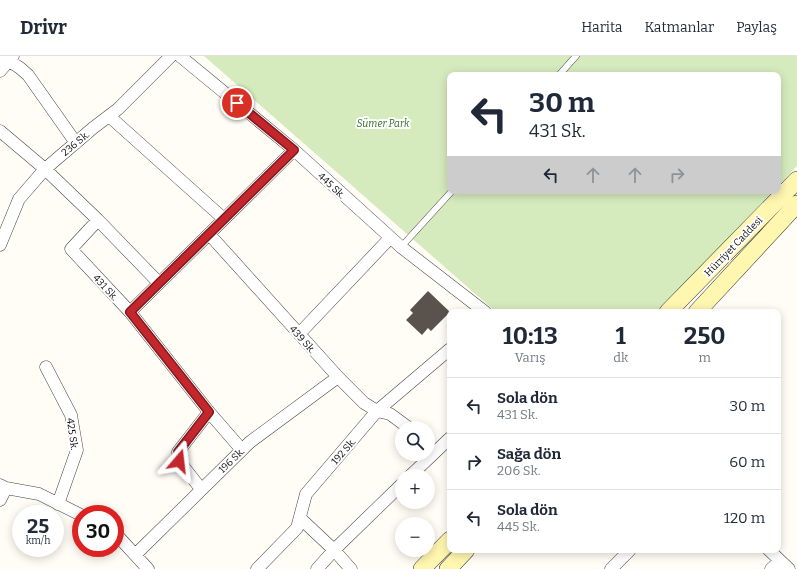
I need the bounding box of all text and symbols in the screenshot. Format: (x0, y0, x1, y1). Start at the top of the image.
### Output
text: Drivr (20, 16, 67, 39)
text: Harita (581, 19, 623, 36)
text: Katmanlar (645, 19, 714, 36)
text: Paylaş (736, 19, 777, 36)
pin (220, 86, 254, 120)
text: 30 m (529, 86, 595, 119)
icon: left (463, 88, 515, 140)
icon: arrive (226, 92, 248, 114)
park label: Sümer Park (357, 118, 410, 130)
text: 431 Sk. (529, 120, 585, 142)
street label: 236 Sk. (59, 129, 92, 159)
icon: left (540, 164, 562, 186)
icon: ahead (582, 164, 604, 186)
icon: ahead (624, 164, 646, 186)
icon: right (666, 164, 688, 186)
street label: 445 Sk. (315, 170, 347, 201)
street label: Hürriyet Caddesi (702, 214, 765, 279)
street label: 431 Sk. (90, 272, 120, 303)
text: 10:13 (502, 322, 558, 350)
text: 1 (616, 322, 626, 350)
text: 250 (684, 322, 726, 350)
street label: 439 Sk. (287, 323, 318, 356)
text: Varış (515, 350, 546, 365)
text: dk (613, 350, 628, 365)
text: m (698, 350, 711, 365)
text: Sola dön (497, 389, 558, 407)
icon: left (463, 395, 485, 417)
text: 30 m (730, 397, 765, 415)
text: 431 Sk. (497, 407, 538, 422)
street label: 425 Sk. (64, 417, 80, 451)
map controls (395, 421, 435, 557)
button: search (395, 421, 435, 461)
street label: 192 Sk. (329, 436, 358, 467)
position arrow (158, 440, 200, 482)
street label: 196 Sk. (216, 445, 247, 476)
text: Sağa dön (497, 445, 561, 463)
icon: right (463, 451, 485, 473)
text: 60 m (729, 453, 765, 471)
text: 206 Sk. (497, 463, 541, 478)
button: + (395, 469, 435, 509)
text: Sola dön (497, 501, 558, 519)
speed limit sign: 30 (72, 505, 124, 557)
icon: left (463, 507, 485, 529)
text: 120 m (724, 509, 765, 527)
text: 25 (27, 514, 49, 538)
button: − (395, 517, 435, 557)
text: 445 Sk. (497, 519, 540, 534)
text: km/h (26, 535, 50, 547)

